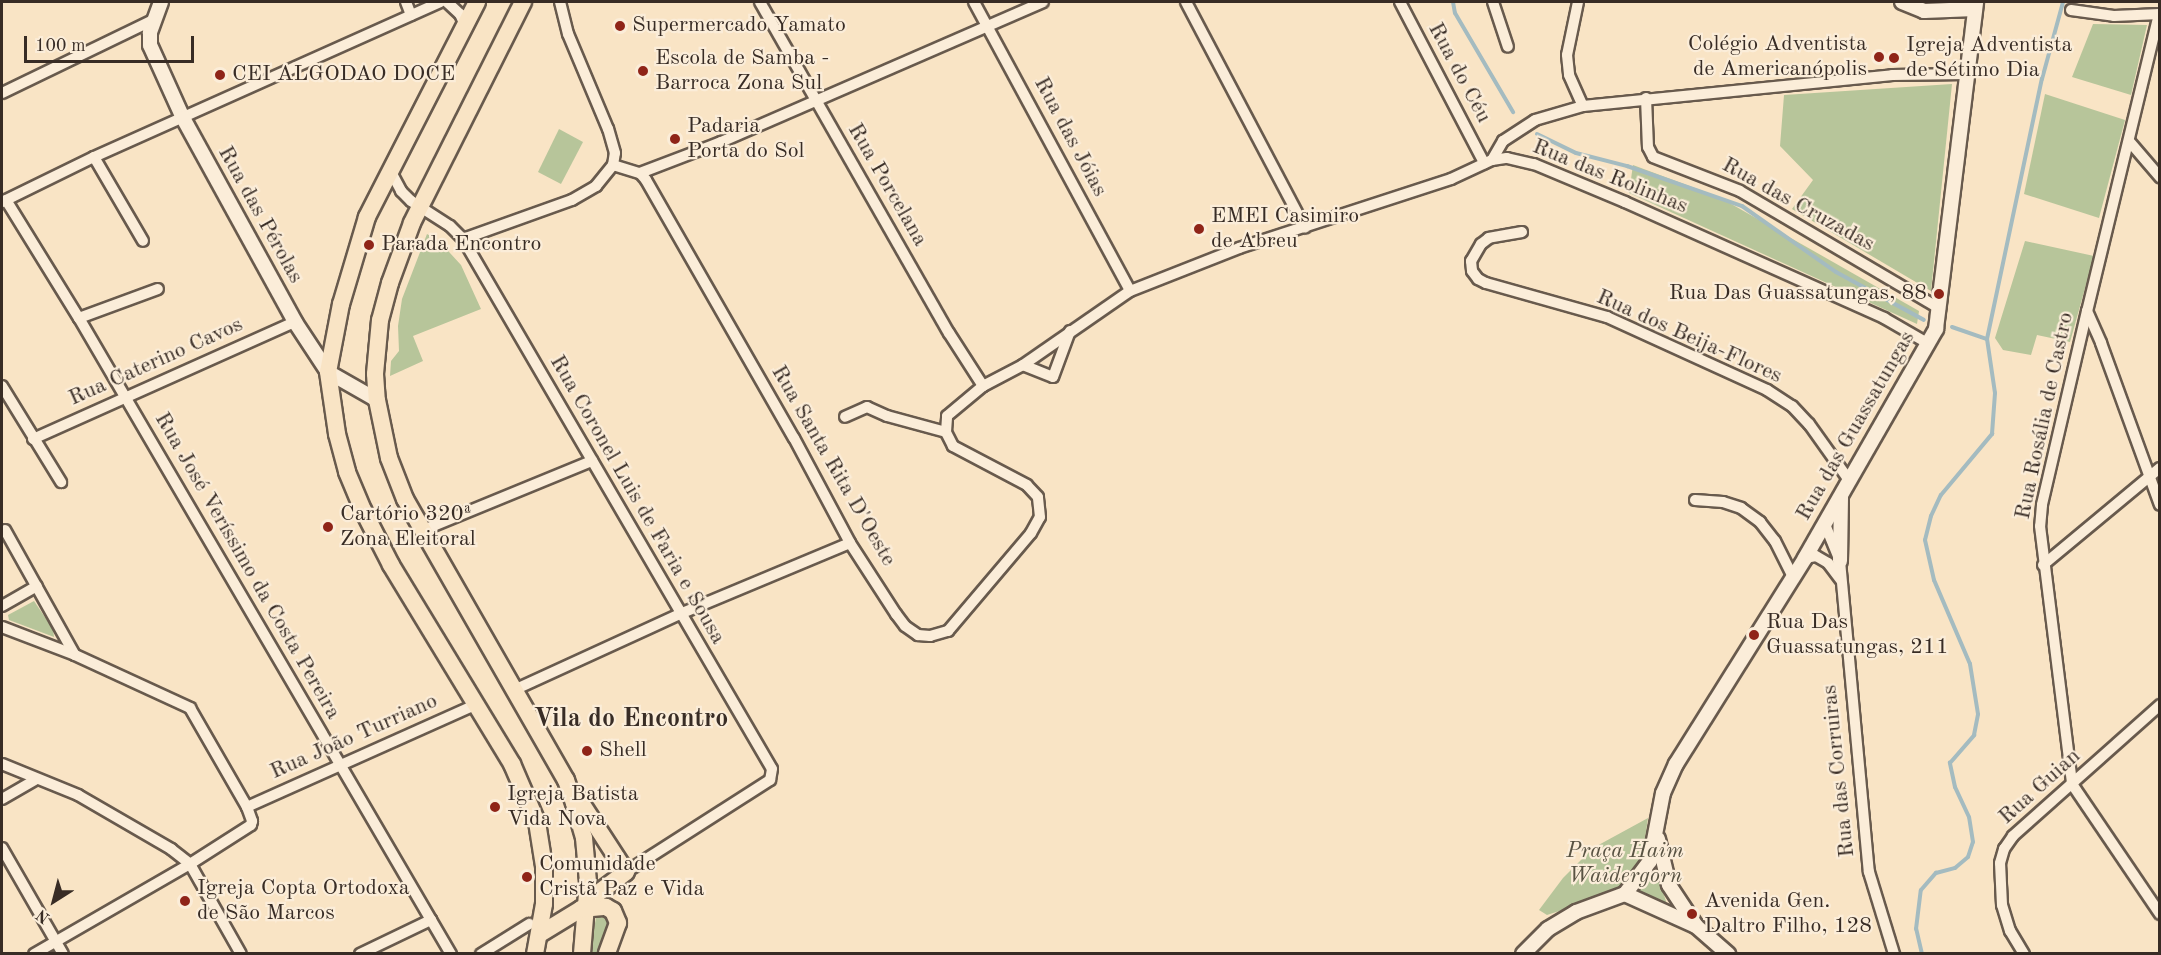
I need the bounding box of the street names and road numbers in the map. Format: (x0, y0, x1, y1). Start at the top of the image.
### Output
street label: Rua do Céu (1422, 18, 1496, 128)
street label: Rua das Jóias (1027, 73, 1113, 201)
street label: Rua Porcelana (841, 119, 933, 251)
street label: Rua das Rolinhas (1528, 134, 1692, 220)
street label: Rua das Pérolas (211, 142, 309, 288)
street label: Rua das Cruzadas (1717, 152, 1879, 258)
street label: Rua dos Beija-Flores (1592, 284, 1786, 390)
street label: Rua Rosália de Castro (2010, 310, 2080, 522)
street label: Rua Caterino Cavos (65, 312, 247, 412)
street label: Rua das Guassatungas (1791, 326, 1921, 526)
street label: Rua Coronel Luis de Faria e Sousa (543, 351, 731, 649)
street label: Rua Santa Rita D'Oeste (765, 361, 901, 571)
street label: Rua José Veríssimo da Costa Pereira (148, 408, 346, 724)
street label: Rua das Corruiras (1817, 683, 1861, 859)
street label: Rua João Turriano (266, 688, 442, 786)
street label: Rua Guian (1994, 743, 2086, 831)

